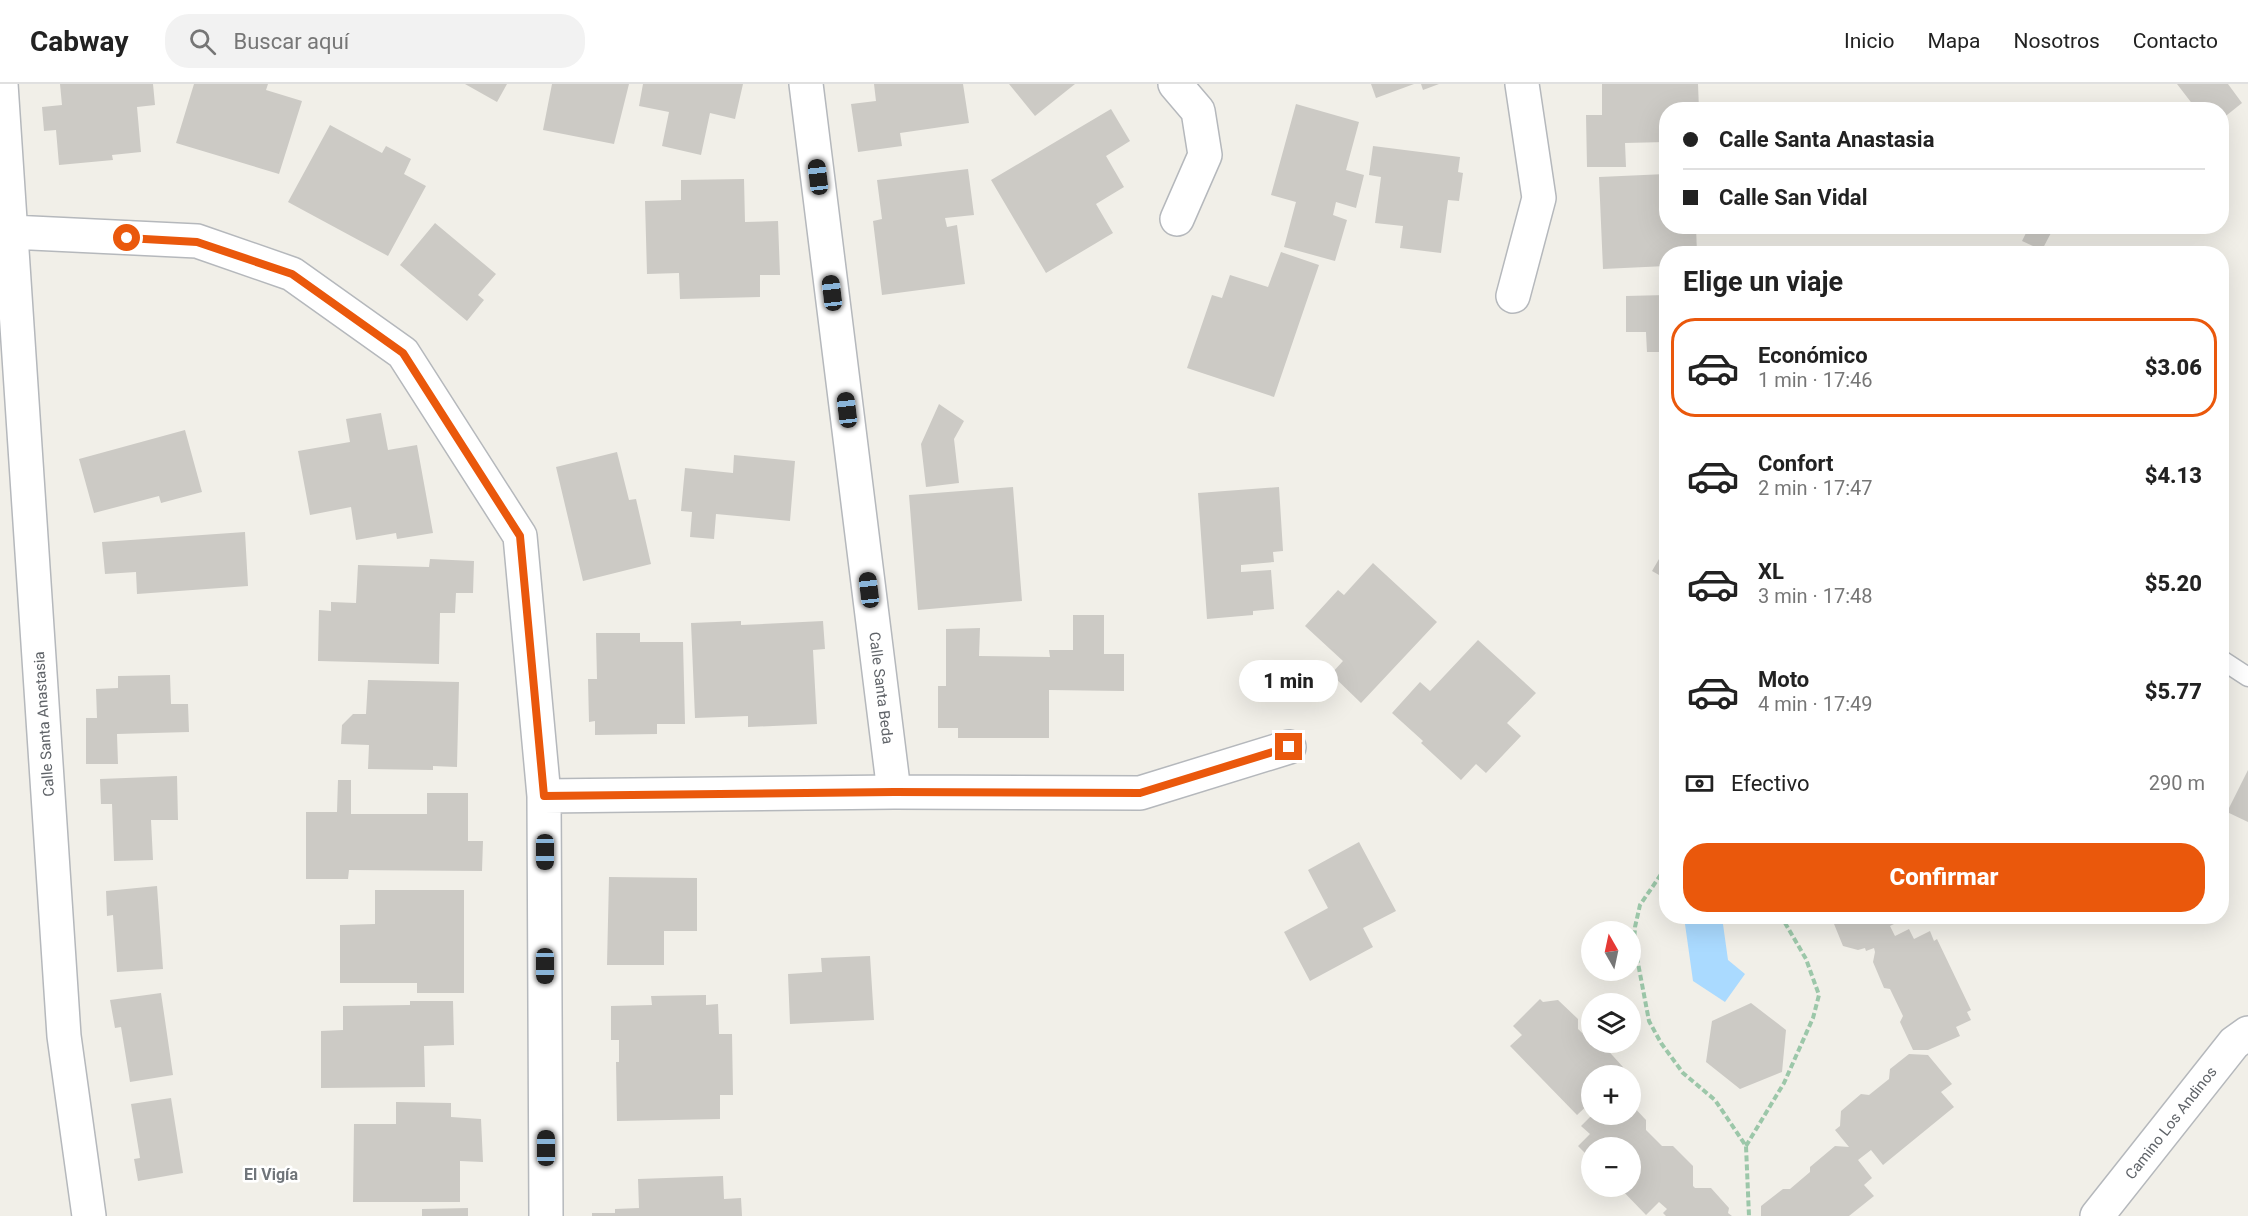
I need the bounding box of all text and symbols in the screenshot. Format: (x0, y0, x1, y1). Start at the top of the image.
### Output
search box (165, 14, 585, 68)
text: Cabway (30, 25, 129, 58)
icon: search (186, 25, 219, 58)
text: Buscar aquí (234, 29, 349, 54)
text: Inicio (1844, 29, 1894, 53)
text: Mapa (1927, 29, 1980, 53)
text: Nosotros (2013, 29, 2100, 53)
text: Contacto (2133, 29, 2218, 53)
text: Calle Santa Anastasia (1719, 127, 1934, 152)
car (807, 158, 829, 196)
text: Calle San Vidal (1719, 185, 1867, 210)
route start (113, 224, 140, 251)
text: Elige un viaje (1683, 266, 1843, 298)
car (821, 274, 843, 312)
icon: car (1686, 341, 1740, 395)
text: Económico (1758, 343, 1868, 368)
text: $3.06 (2145, 355, 2202, 380)
text: 1 min · 17:46 (1758, 368, 1873, 392)
car (836, 391, 858, 429)
icon: car (1686, 449, 1740, 503)
text: Confort (1758, 451, 1833, 476)
text: $4.13 (2145, 463, 2202, 488)
text: 2 min · 17:47 (1758, 476, 1873, 500)
icon: car (1686, 557, 1740, 611)
text: XL (1758, 559, 1784, 584)
car (858, 571, 880, 609)
text: $5.20 (2145, 571, 2202, 596)
text: 3 min · 17:48 (1758, 584, 1873, 608)
street label: Calle Santa Beda (865, 631, 897, 745)
street label: Calle Santa Anastasia (30, 651, 58, 797)
callout: 1 min (1240, 660, 1338, 702)
icon: car (1686, 665, 1740, 719)
text: Moto (1758, 667, 1809, 692)
text: 1 min (1263, 669, 1314, 693)
text: $5.77 (2145, 679, 2202, 704)
text: 4 min · 17:49 (1758, 692, 1873, 716)
route end (1275, 733, 1302, 760)
icon: cash (1683, 767, 1716, 800)
text: Efectivo (1731, 771, 1809, 796)
text: 290 m (2149, 771, 2205, 795)
car (536, 834, 554, 870)
button: Confirmar (1683, 843, 2205, 912)
north arrow (1581, 921, 1641, 981)
map controls (1581, 921, 1641, 1197)
car (536, 948, 554, 984)
button: layers (1581, 993, 1641, 1053)
street label: Camino Los Andinos (2121, 1063, 2221, 1183)
button: + (1581, 1065, 1641, 1125)
car (537, 1130, 555, 1166)
button: − (1581, 1137, 1641, 1197)
district label: El Vigía (244, 1165, 298, 1184)

